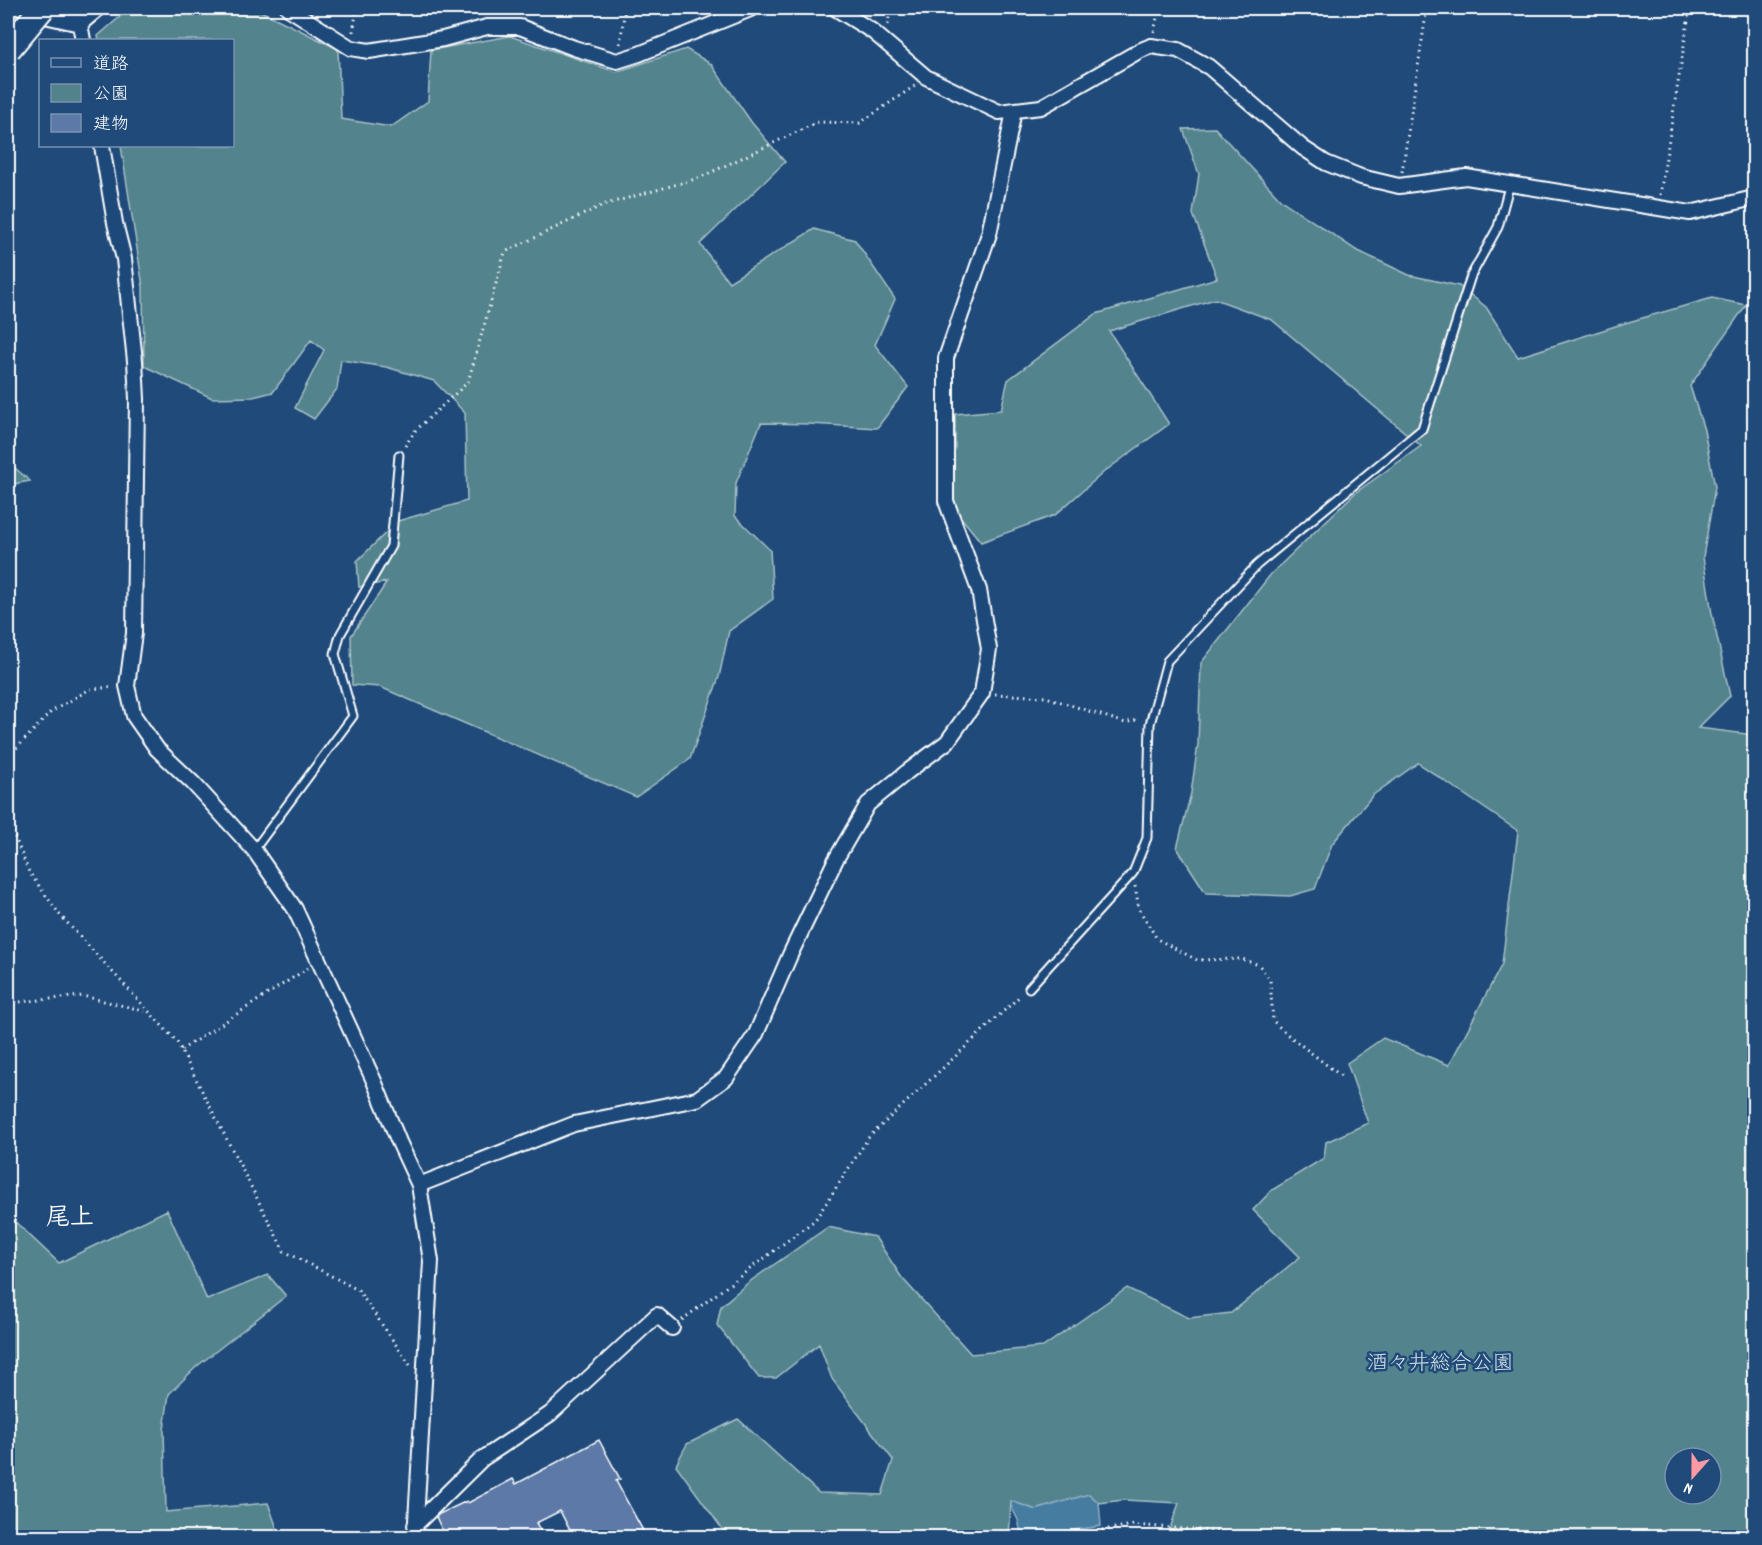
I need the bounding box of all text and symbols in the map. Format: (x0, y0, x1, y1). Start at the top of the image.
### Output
legend (39, 39, 234, 147)
text: 道路 (93, 53, 129, 78)
text: 公園 (93, 83, 129, 108)
text: 建物 (93, 113, 129, 138)
district label: 尾上 (46, 1202, 94, 1236)
park label: 酒々井総合公園 (1367, 1350, 1514, 1380)
north arrow (1663, 1446, 1723, 1506)
text: N (1681, 1475, 1696, 1500)

